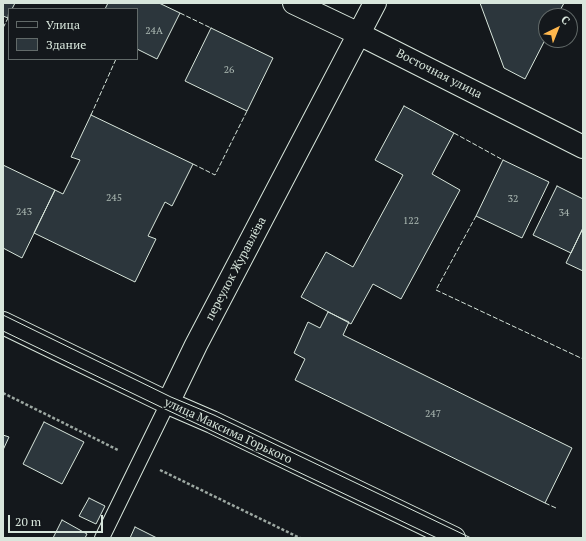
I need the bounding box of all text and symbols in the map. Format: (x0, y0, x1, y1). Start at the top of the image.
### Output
legend (8, 8, 138, 60)
north arrow (538, 8, 578, 48)
text: С (558, 12, 573, 28)
text: Улица (46, 17, 80, 32)
house number: 24А (145, 25, 163, 37)
text: Здание (46, 37, 86, 52)
street label: Восточная улица (394, 46, 484, 102)
house number: 26 (224, 64, 234, 76)
house number: 245 (106, 192, 122, 204)
house number: 32 (508, 193, 518, 205)
house number: 243 (16, 206, 32, 218)
house number: 34 (559, 207, 569, 219)
street label: переулок Журавлёва (203, 215, 269, 323)
house number: 122 (403, 215, 419, 227)
street label: улица Максима Горького (162, 395, 294, 467)
house number: 247 (425, 408, 441, 420)
scale bar (10, 507, 105, 533)
text: 20 m (15, 514, 41, 529)

